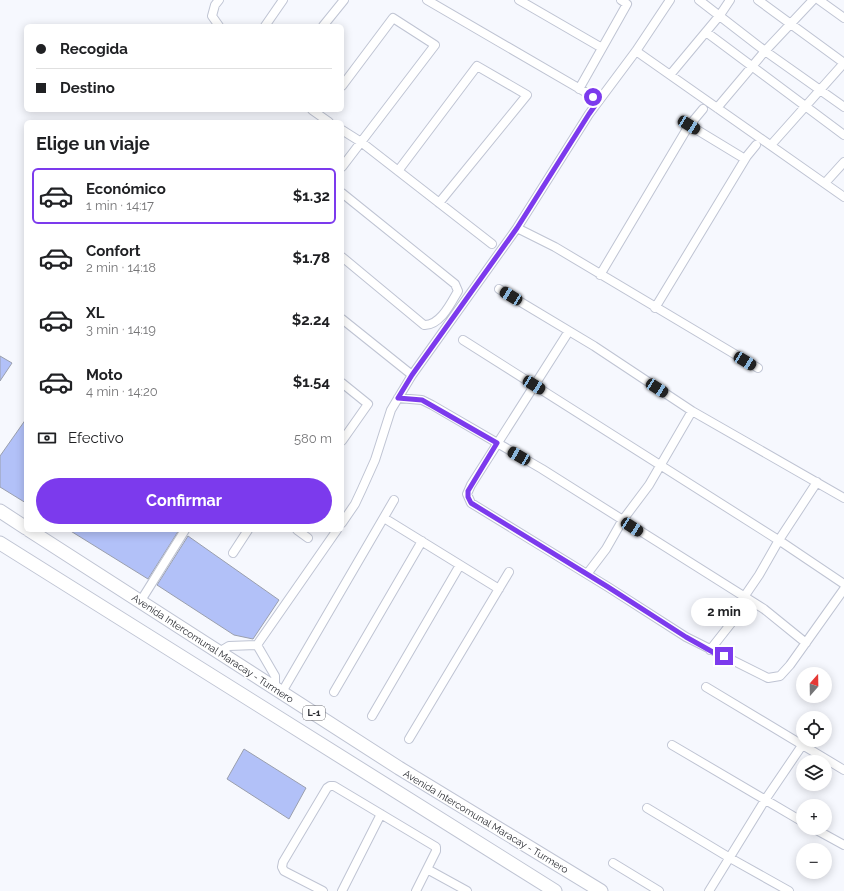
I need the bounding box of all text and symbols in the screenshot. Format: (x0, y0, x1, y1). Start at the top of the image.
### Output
text: Recogida (60, 40, 128, 58)
text: Destino (60, 79, 115, 97)
route start (584, 88, 602, 106)
car (676, 114, 702, 136)
text: Elige un viaje (36, 133, 150, 154)
icon: car (38, 178, 74, 214)
text: Económico (86, 180, 166, 198)
text: $1.32 (293, 187, 330, 205)
text: 1 min · 14:17 (86, 198, 154, 213)
icon: car (38, 240, 74, 276)
text: Confort (86, 242, 140, 260)
text: $1.78 (293, 249, 330, 267)
text: 2 min · 14:18 (86, 260, 156, 275)
car (498, 285, 524, 307)
icon: car (38, 302, 74, 338)
text: XL (86, 304, 104, 322)
text: $2.24 (292, 311, 330, 329)
text: 3 min · 14:19 (86, 322, 156, 337)
car (732, 350, 758, 372)
icon: car (38, 364, 74, 400)
text: Moto (86, 366, 123, 384)
text: $1.54 (293, 373, 330, 391)
car (521, 374, 547, 396)
car (644, 376, 670, 400)
text: 4 min · 14:20 (86, 384, 158, 399)
icon: cash (36, 427, 58, 449)
text: Efectivo (68, 429, 124, 447)
text: 580 m (294, 431, 332, 446)
car (506, 445, 532, 467)
button: Confirmar (36, 478, 332, 524)
car (619, 515, 645, 539)
street label: Avenida Intercomunal Maracay - Turmero (130, 592, 296, 705)
callout: 2 min (691, 598, 757, 626)
text: 2 min (707, 604, 741, 619)
route end (715, 647, 733, 665)
north arrow (796, 667, 832, 703)
map controls (796, 667, 832, 879)
road number: L-1 (303, 706, 325, 720)
button: locate (796, 711, 832, 747)
button: layers (796, 755, 832, 791)
street label: Avenida Intercomunal Maracay - Turmero (401, 768, 570, 875)
button: + (796, 799, 832, 835)
button: − (796, 843, 832, 879)

